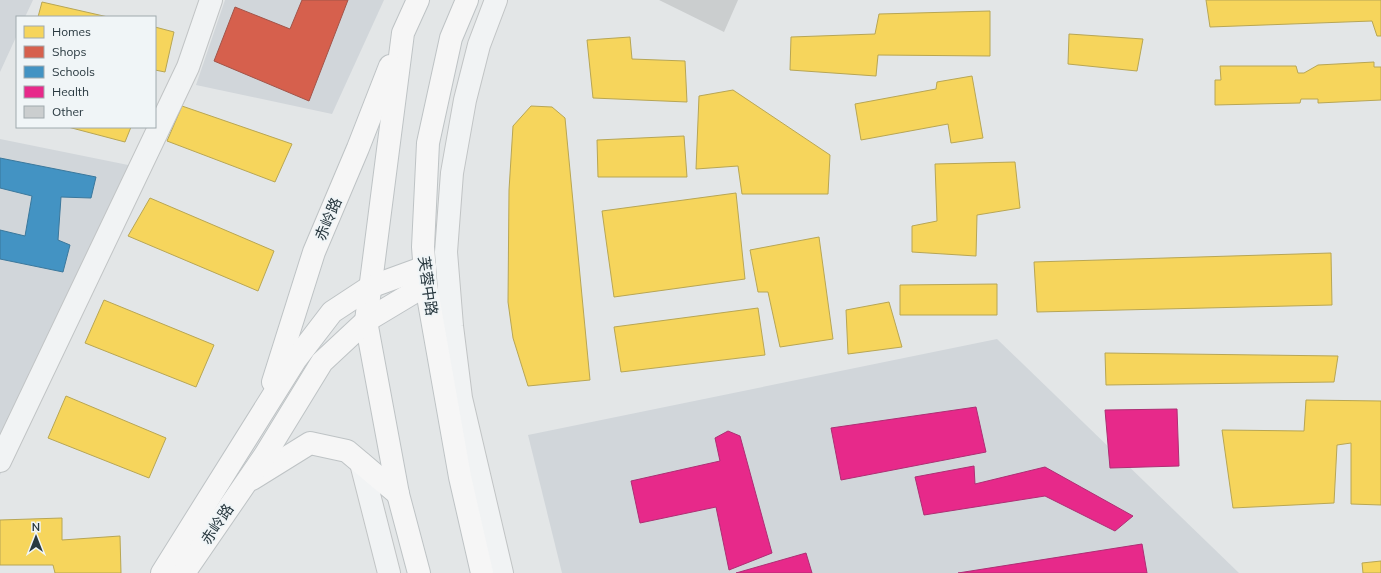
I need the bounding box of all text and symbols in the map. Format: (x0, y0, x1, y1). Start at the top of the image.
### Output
legend (16, 16, 156, 128)
text: Homes (52, 24, 91, 39)
text: Shops (52, 44, 87, 59)
text: Schools (52, 64, 95, 79)
text: Health (52, 84, 89, 99)
text: Other (52, 104, 84, 119)
street label: 赤岭路 (310, 195, 346, 243)
street label: 芙蓉中路 (414, 255, 442, 317)
street label: 赤岭路 (197, 500, 237, 548)
north arrow (16, 517, 56, 557)
text: N (32, 520, 40, 534)

